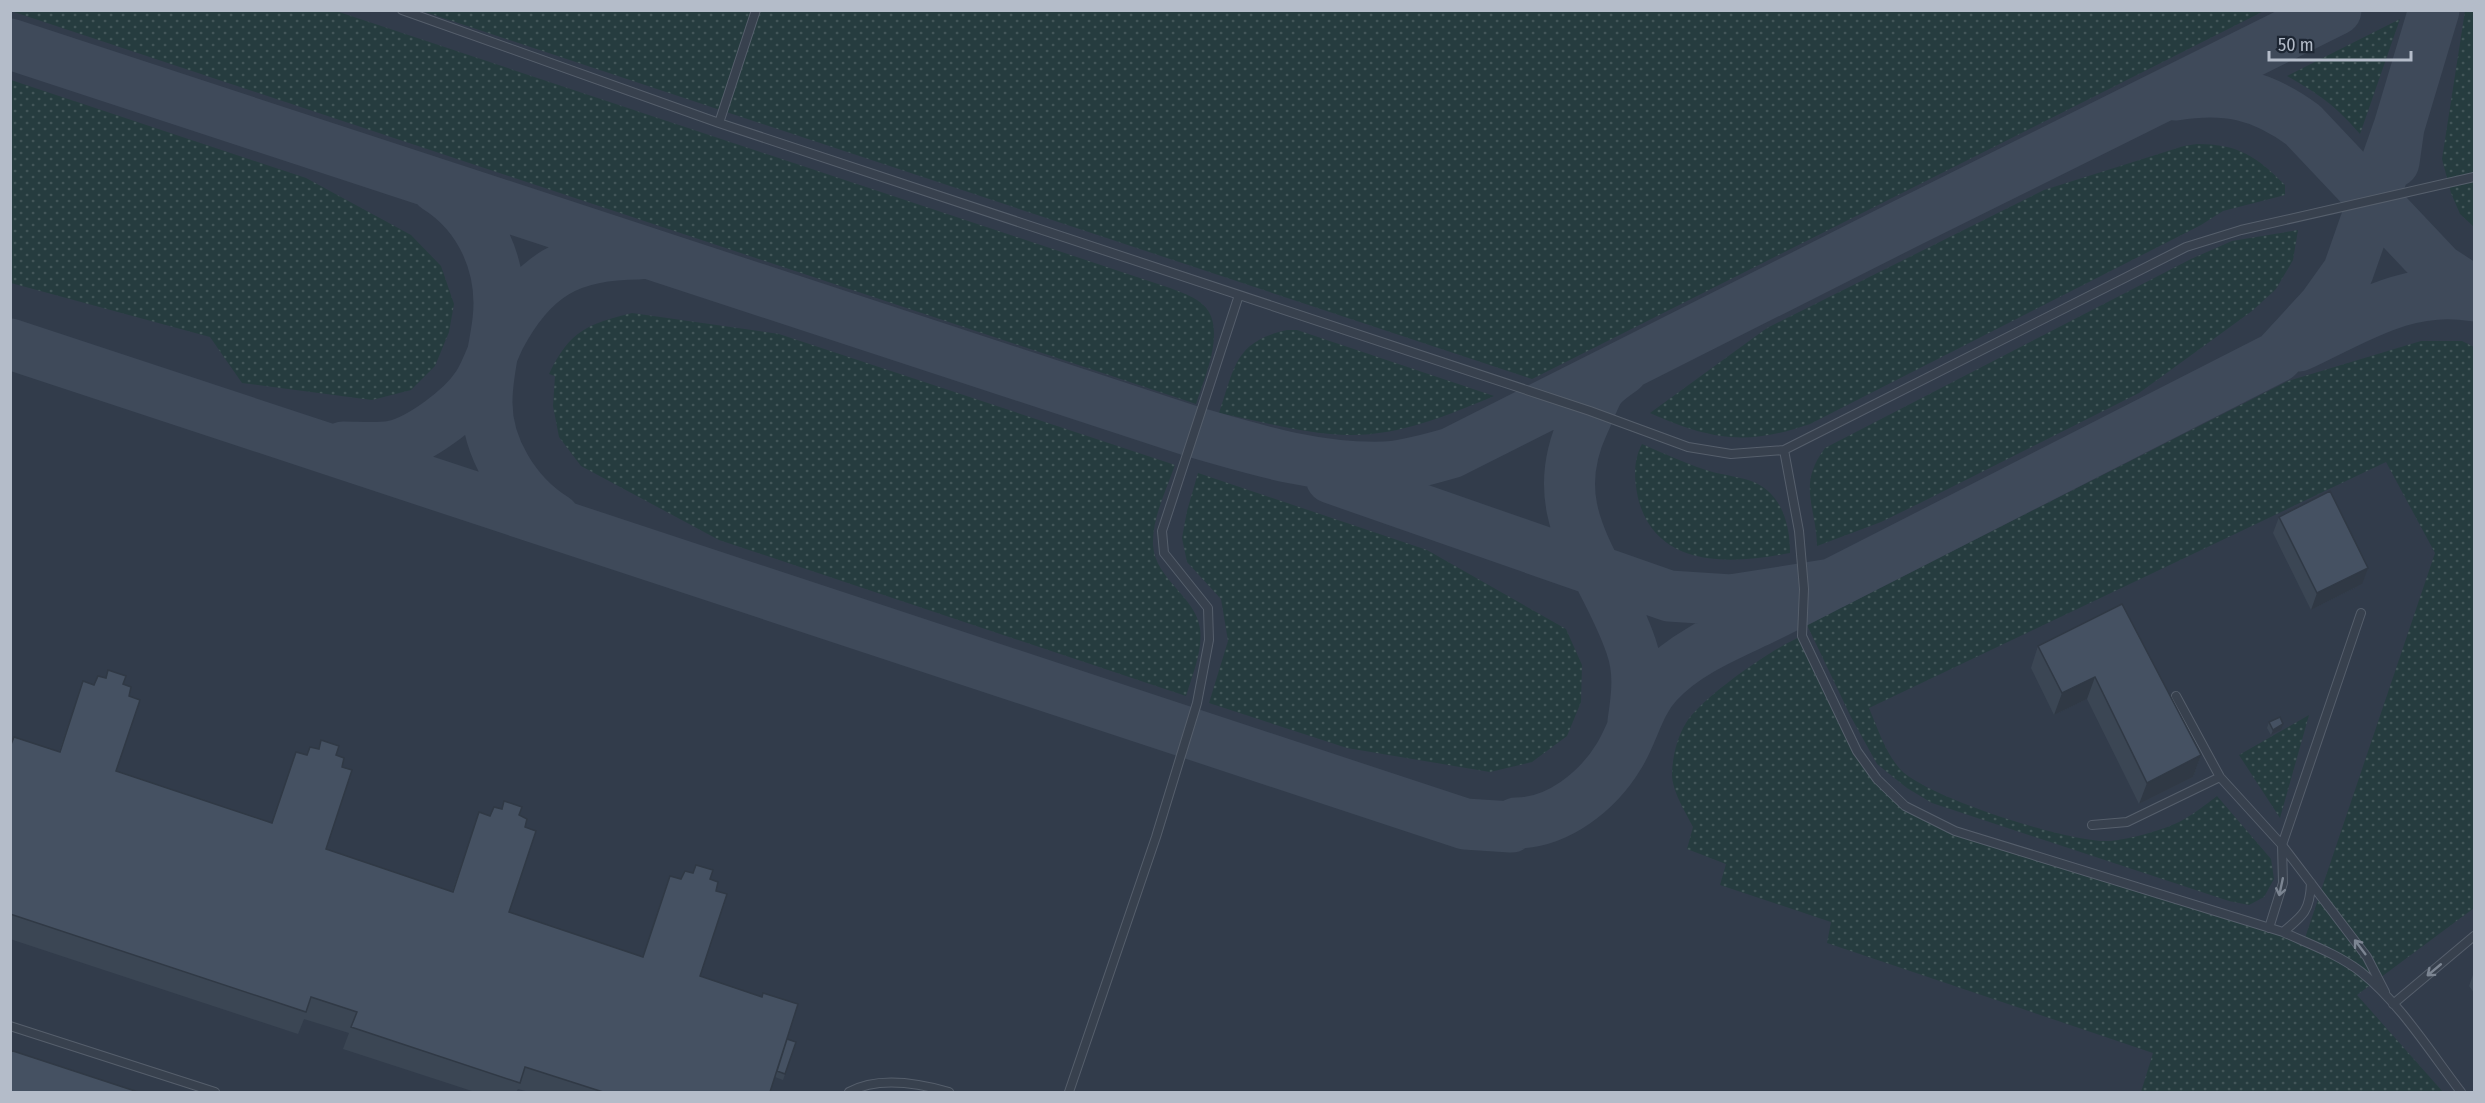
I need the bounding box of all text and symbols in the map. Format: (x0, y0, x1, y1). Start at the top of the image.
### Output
scale bar (2269, 24, 2412, 62)
text: 50 m (2278, 34, 2314, 56)
one-way arrow (2275, 877, 2286, 896)
one-way arrow (2353, 939, 2366, 955)
one-way arrow (2427, 963, 2442, 977)

